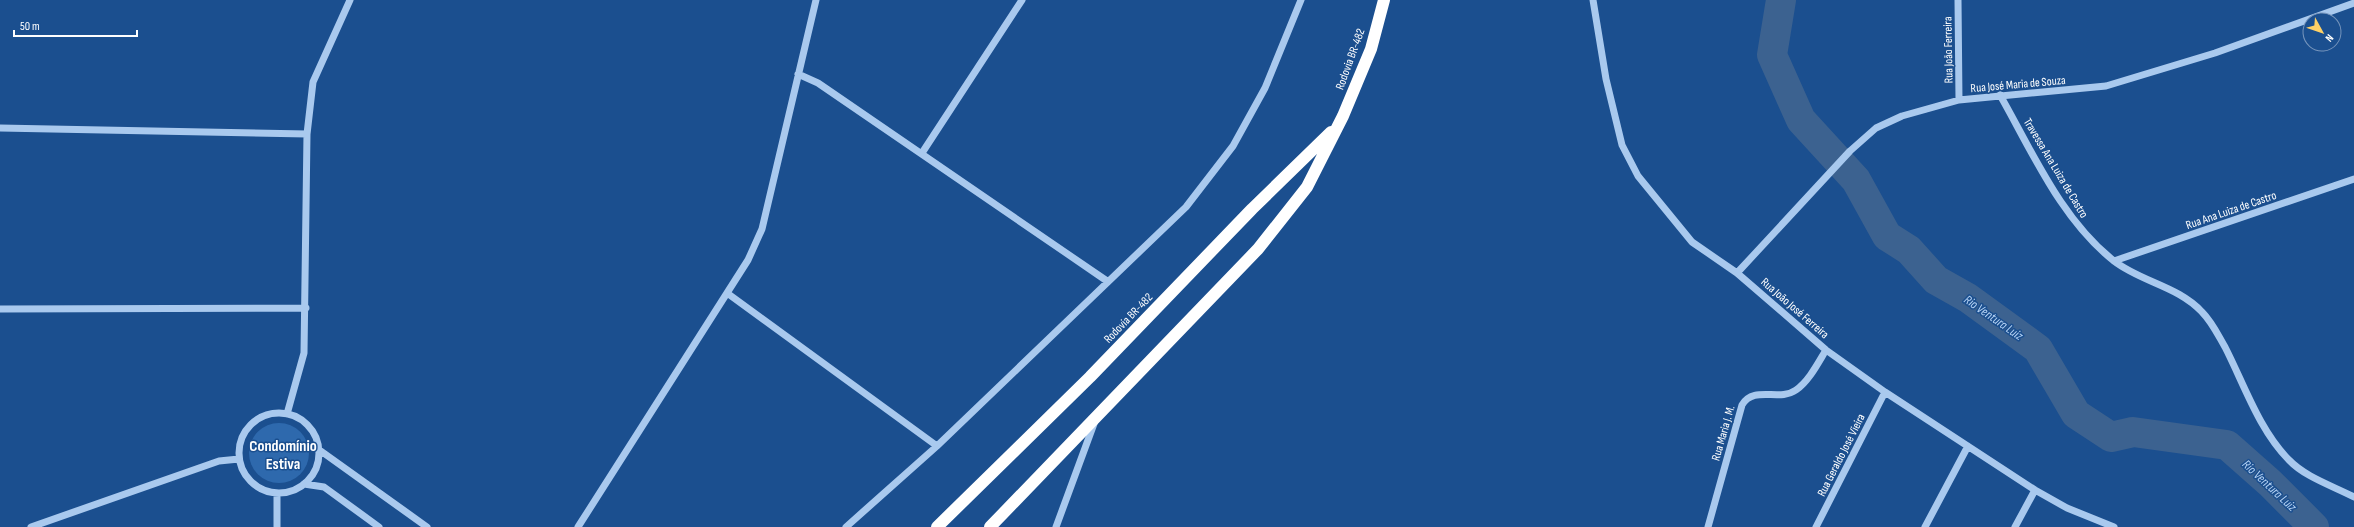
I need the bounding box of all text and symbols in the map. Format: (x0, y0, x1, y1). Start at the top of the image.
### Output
scale bar (14, 12, 137, 38)
north arrow (2302, 12, 2342, 52)
street label: Rua João Ferreira (1940, 16, 1957, 84)
text: 50 m (20, 19, 40, 34)
street label: Rodovia BR-482 (1332, 26, 1368, 92)
text: N (2322, 32, 2336, 45)
street label: Rua José Maria de Souza (1970, 73, 2067, 96)
street label: Travessa Ana Luiza de Castro (2020, 116, 2091, 221)
street label: Rua Ana Luiza de Castro (2184, 188, 2278, 233)
street label: Rua João José Ferreira (1758, 275, 1832, 342)
street label: Rodovia BR-482 (1101, 290, 1156, 347)
water label: Rio Ventura Luiz (1961, 292, 2026, 344)
street label: Rua Maria J. M. (1708, 404, 1739, 463)
street label: Rua Geraldo José Vieira (1814, 411, 1869, 499)
district label: Condomínio Estiva (249, 437, 317, 474)
water label: Rio Ventura Luiz (2239, 457, 2300, 515)

